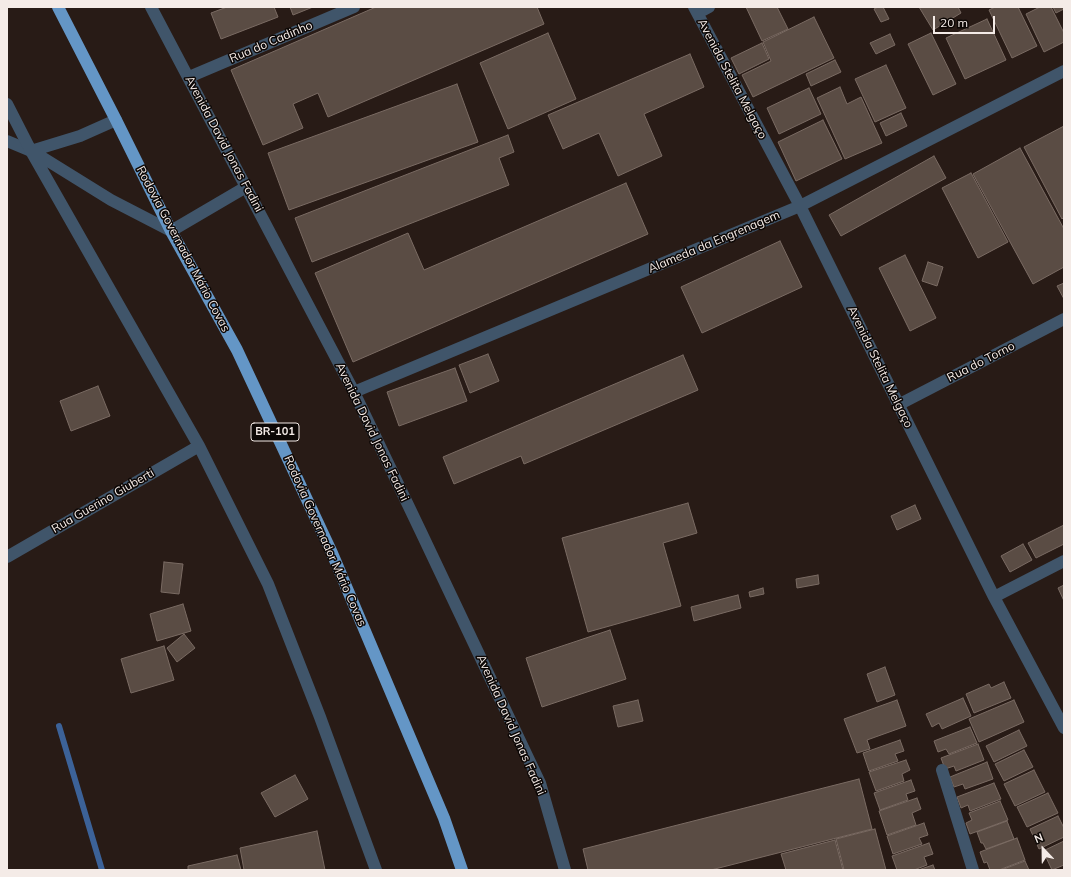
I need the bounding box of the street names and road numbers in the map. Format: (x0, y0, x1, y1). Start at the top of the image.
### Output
street label: Avenida Stelita Melgaço (694, 17, 770, 141)
street label: Rua do Cadinho (227, 18, 315, 66)
street label: Avenida David Jonas Fadini (182, 73, 266, 215)
street label: Rodovia Governador Mário Covas (133, 164, 233, 334)
street label: Alameda da Engrenagem (646, 208, 782, 276)
street label: Avenida Stelita Melgaço (844, 304, 916, 430)
street label: Rua do Torno (945, 339, 1017, 385)
street label: Avenida David Jonas Fadini (332, 360, 412, 504)
road number: BR-101 (251, 423, 299, 441)
street label: Rodovia Governador Mário Covas (281, 453, 369, 629)
street label: Rua Guerino Giuberti (49, 466, 157, 536)
street label: Avenida David Jonas Fadini (473, 653, 549, 797)

